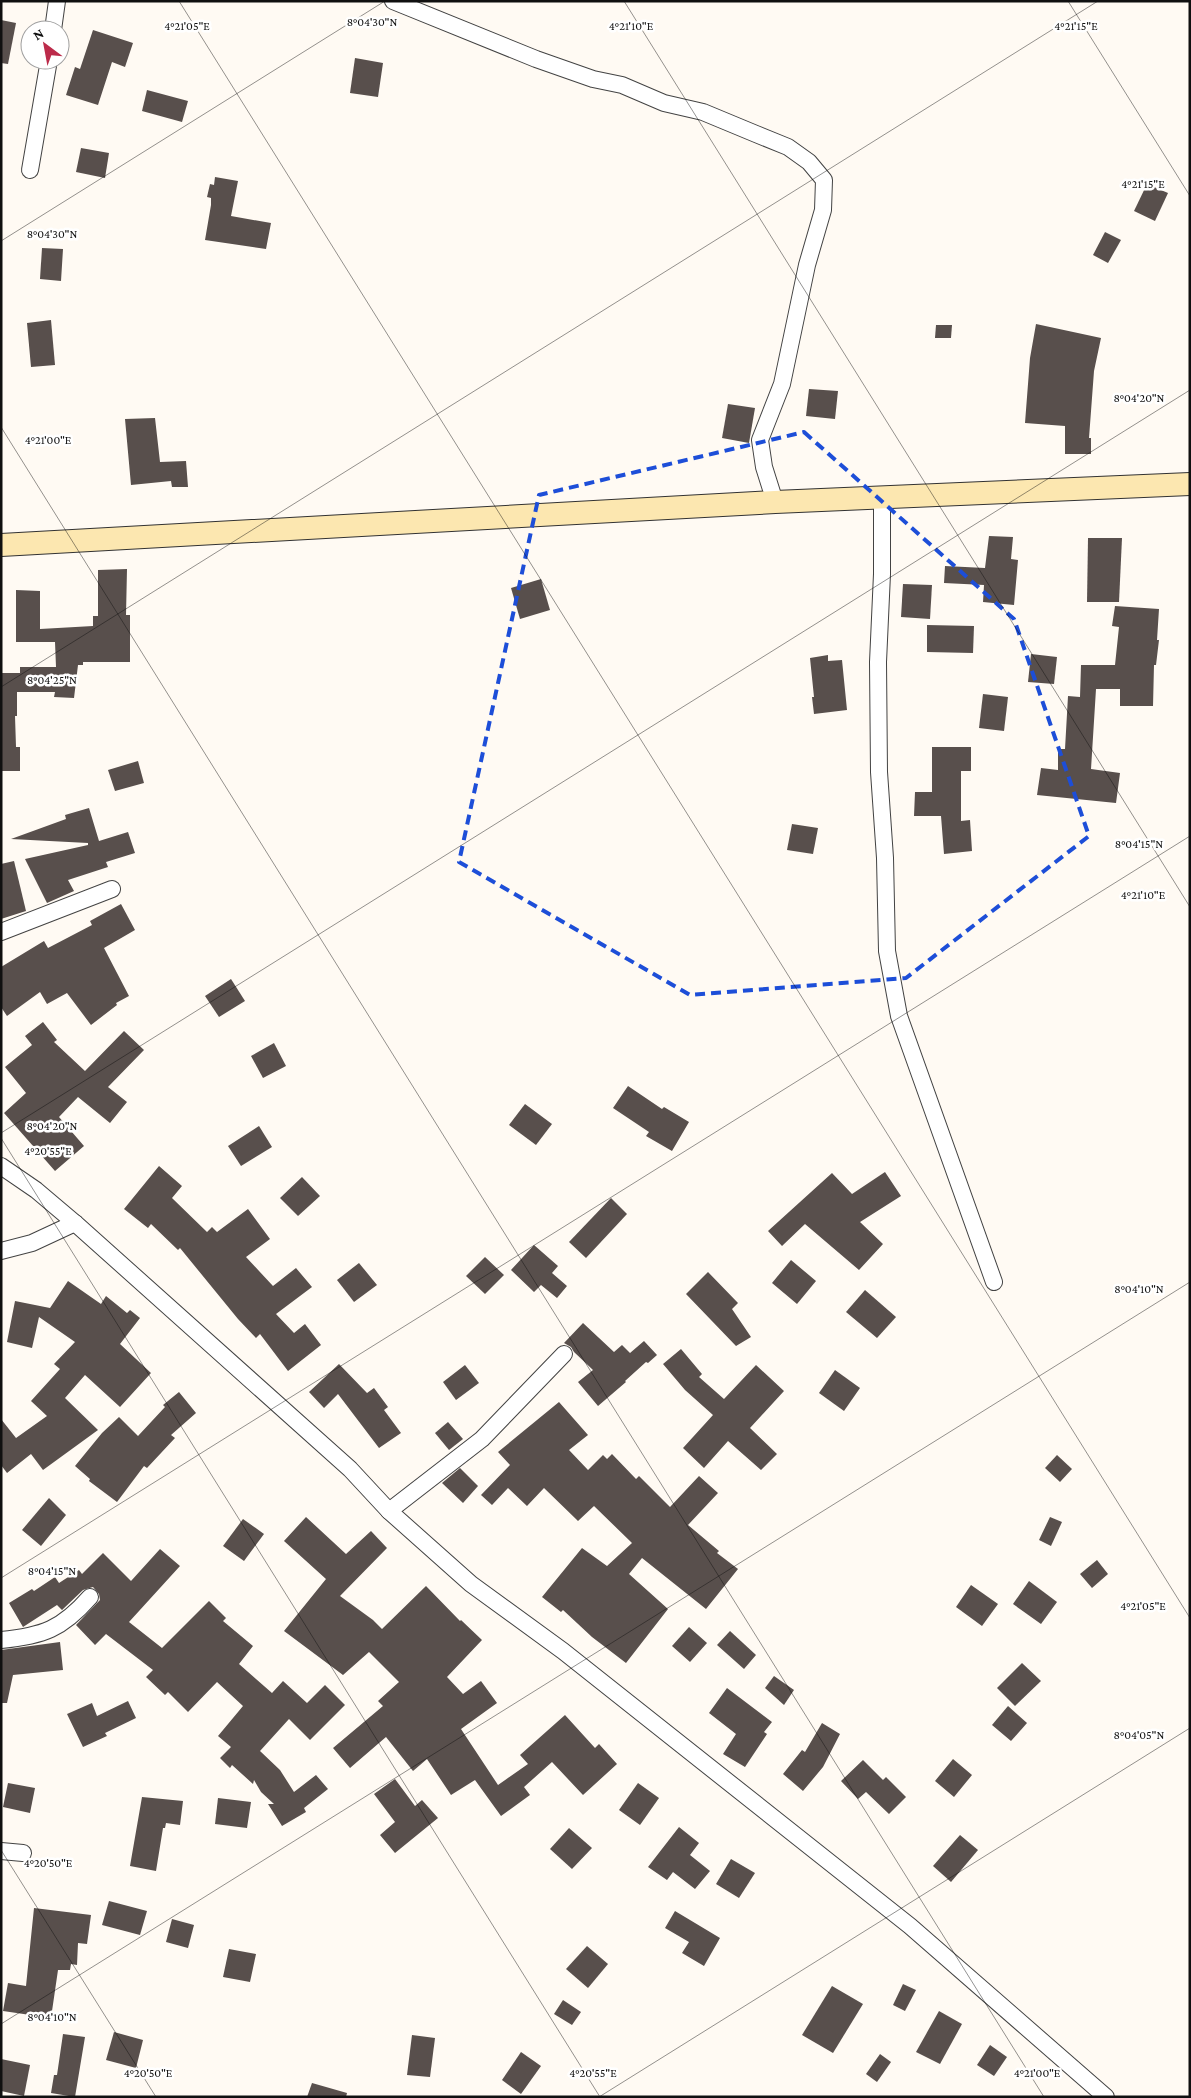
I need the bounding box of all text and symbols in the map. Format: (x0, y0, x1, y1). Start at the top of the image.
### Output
text: 8°04'30"N (347, 15, 397, 29)
text: 4°21'05"E (164, 19, 210, 33)
text: 4°21'10"E (609, 19, 654, 33)
text: 4°21'15"E (1054, 19, 1098, 33)
north arrow (20, 20, 70, 70)
text: N (30, 24, 47, 43)
text: 4°21'15"E (1121, 177, 1165, 191)
text: 8°04'30"N (27, 227, 77, 241)
text: 8°04'20"N (1113, 391, 1165, 405)
text: 4°21'00"E (25, 433, 72, 447)
text: 8°04'25"N (27, 673, 77, 687)
text: 8°04'15"N (1115, 837, 1163, 851)
text: 4°21'10"E (1121, 888, 1166, 902)
text: 8°04'20"N (26, 1119, 78, 1133)
text: 4°20'55"E (24, 1144, 72, 1158)
text: 8°04'10"N (1114, 1282, 1164, 1296)
text: 8°04'15"N (28, 1564, 76, 1578)
text: 4°21'05"E (1120, 1599, 1166, 1613)
text: 8°04'05"N (1114, 1728, 1164, 1742)
text: 4°20'50"E (24, 1856, 73, 1870)
text: 8°04'10"N (27, 2010, 77, 2024)
text: 4°20'50"E (124, 2066, 173, 2080)
text: 4°20'55"E (569, 2066, 617, 2080)
text: 4°21'00"E (1014, 2066, 1061, 2080)

